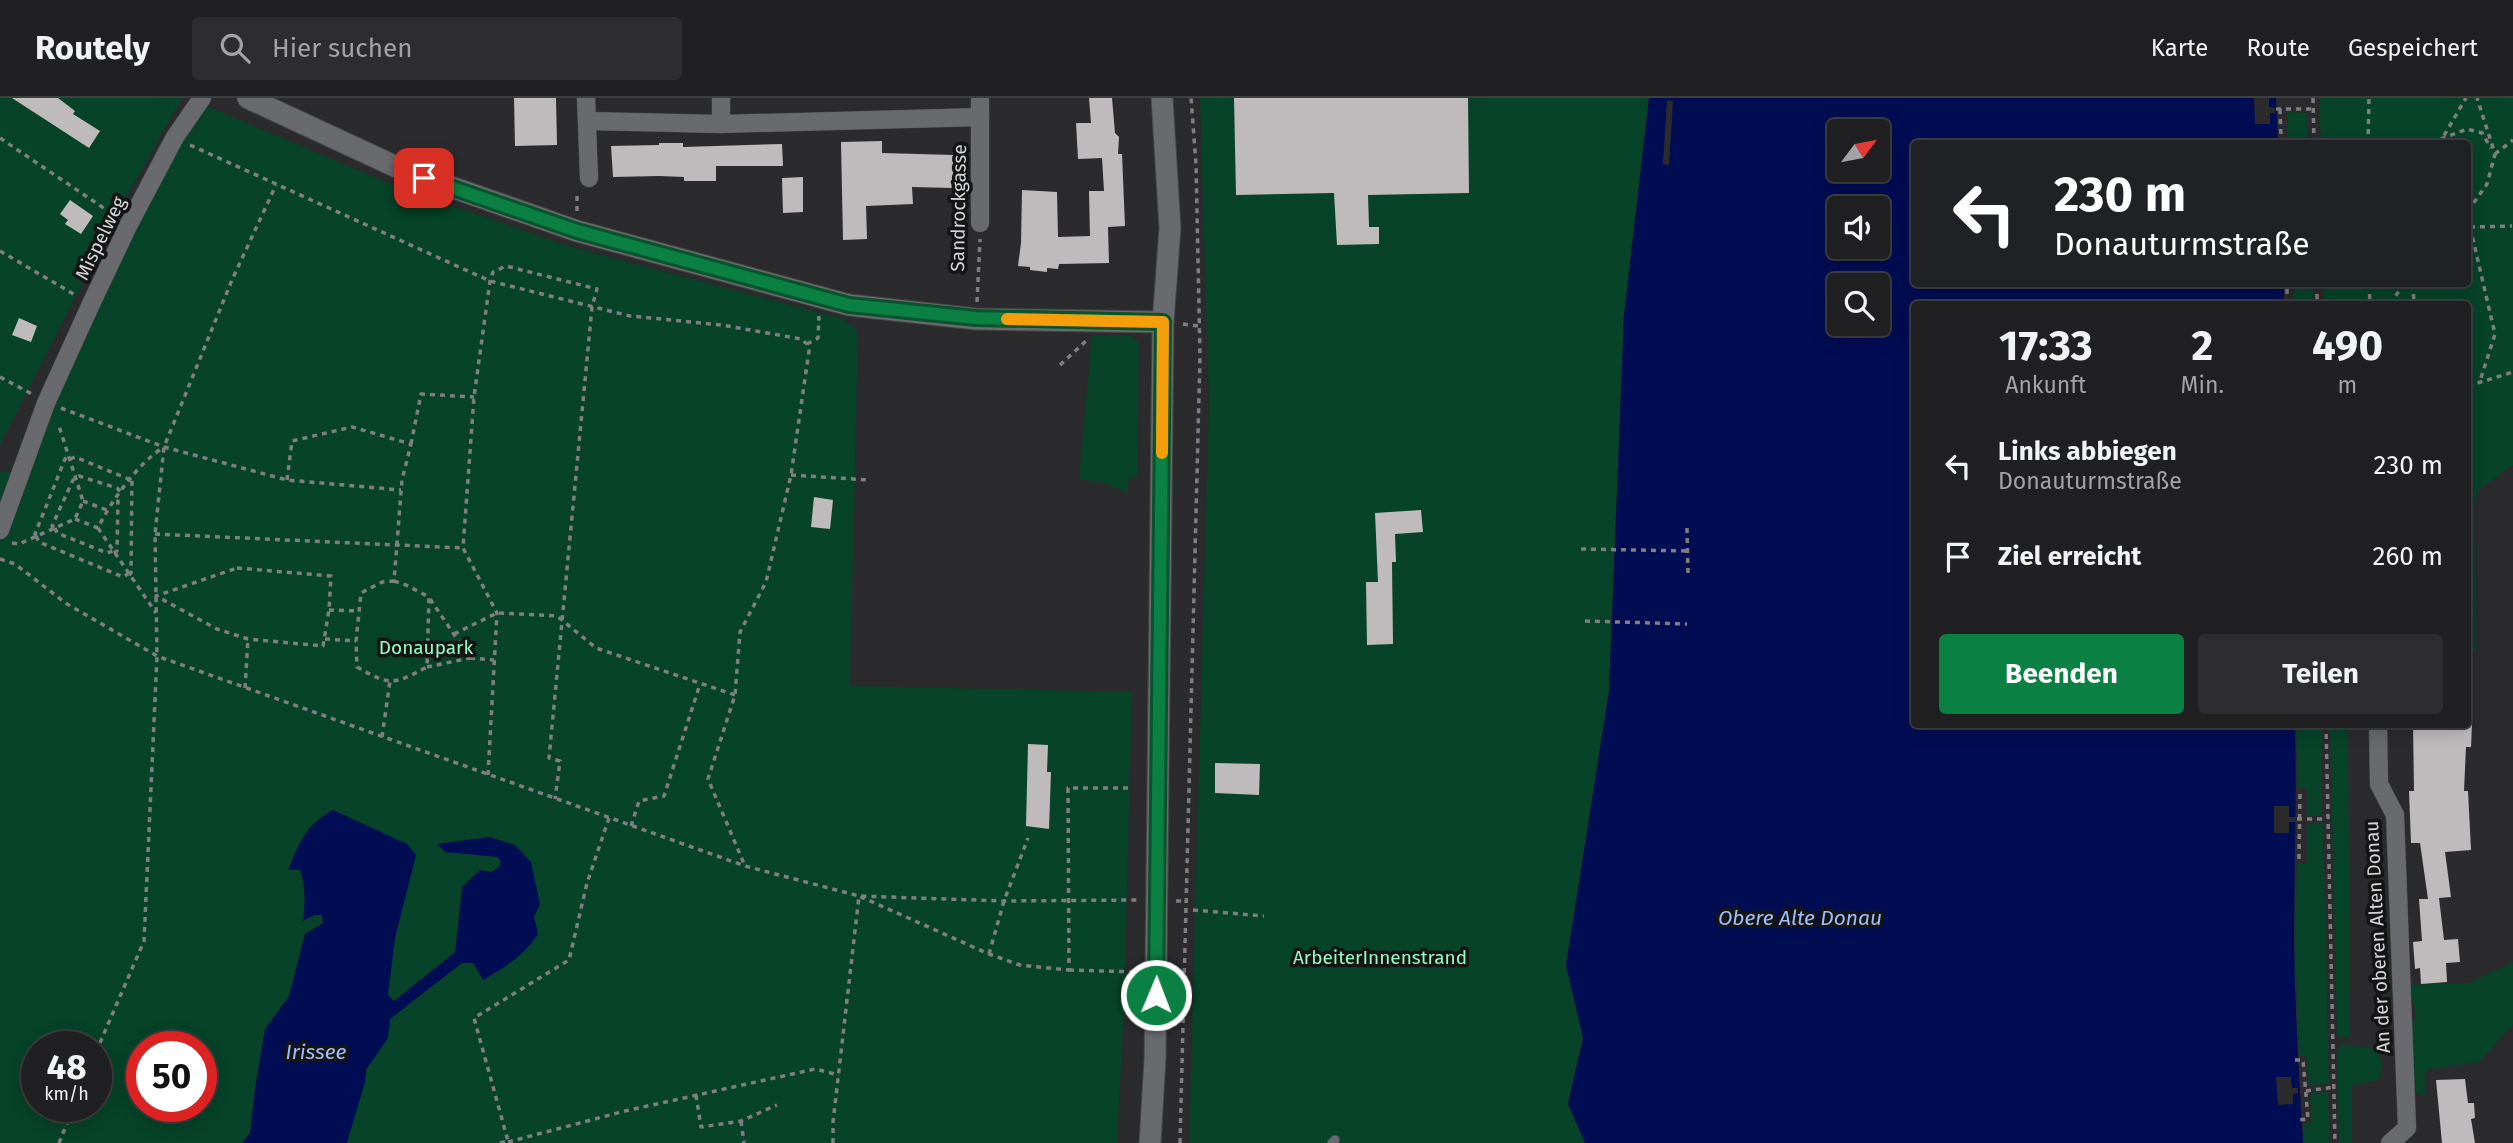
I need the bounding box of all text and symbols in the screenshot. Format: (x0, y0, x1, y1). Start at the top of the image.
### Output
search box (192, 17, 682, 80)
text: Routely (35, 28, 150, 68)
icon: search (216, 29, 254, 67)
text: Hier suchen (272, 33, 412, 64)
text: Karte (2151, 34, 2208, 62)
text: Route (2246, 34, 2310, 62)
text: Gespeichert (2348, 34, 2478, 62)
north arrow (1827, 119, 1890, 182)
map controls (1827, 119, 1890, 336)
street label: Sandrockgasse (946, 144, 971, 272)
pin (394, 148, 454, 208)
icon: arrive (405, 159, 443, 197)
text: 230 m (2054, 165, 2186, 224)
icon: left (1939, 168, 2030, 259)
street label: Mispelweg (70, 193, 131, 284)
button: sound (1827, 196, 1890, 259)
text: Donauturmstraße (2054, 225, 2310, 263)
button: search (1827, 273, 1890, 336)
text: 17:33 (1999, 321, 2093, 371)
text: 2 (2191, 321, 2213, 371)
text: 490 (2312, 321, 2383, 371)
text: Ankunft (2005, 371, 2086, 399)
text: Min. (2181, 371, 2224, 399)
text: m (2338, 371, 2357, 399)
text: Links abbiegen (1998, 436, 2177, 467)
icon: left (1939, 447, 1977, 485)
text: 230 m (2374, 450, 2443, 481)
text: Donauturmstraße (1998, 467, 2182, 495)
icon: arrive (1939, 538, 1977, 576)
text: Ziel erreicht (1998, 541, 2141, 572)
text: 260 m (2373, 541, 2443, 572)
button: Beenden (1939, 634, 2184, 714)
button: Teilen (2198, 634, 2443, 714)
park label: Donaupark (379, 636, 473, 659)
street label: An der oberen Alten Donau (2360, 820, 2395, 1054)
water label: Obere Alte Donau (1718, 905, 1882, 931)
park label: ArbeiterInnenstrand (1293, 946, 1467, 969)
position arrow (1119, 958, 1193, 1032)
speed limit sign: 50 (126, 1031, 217, 1122)
water label: Irissee (286, 1039, 347, 1065)
text: 48 (46, 1046, 87, 1088)
text: km/h (44, 1083, 89, 1105)

